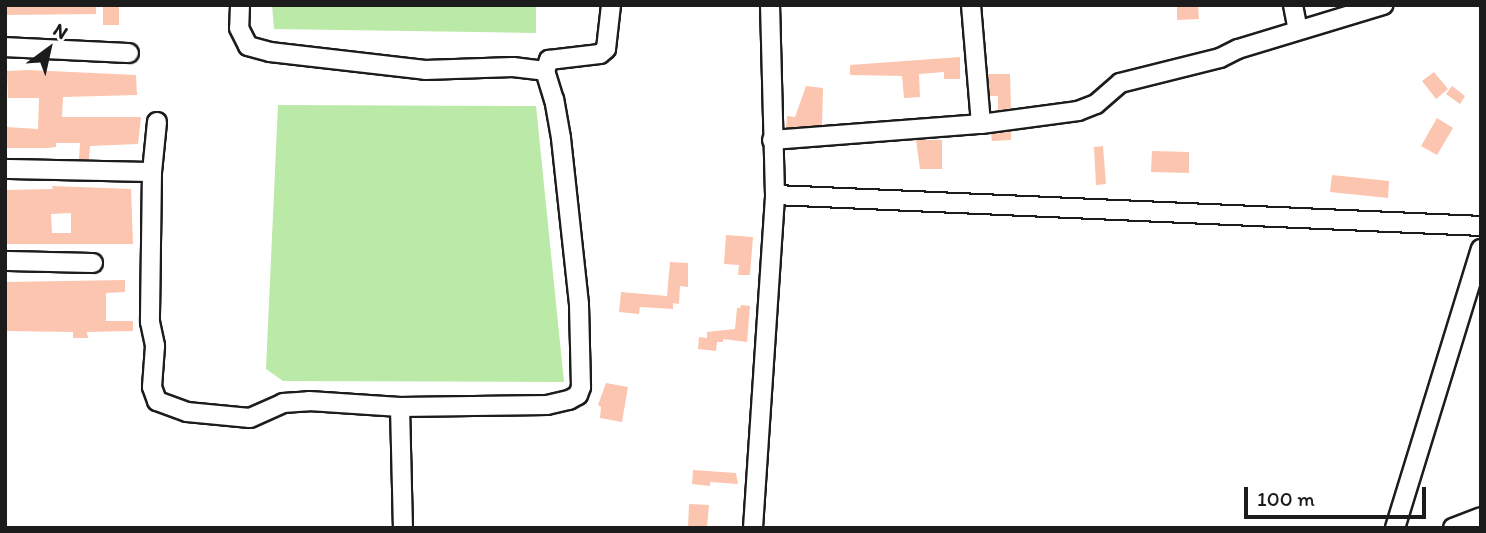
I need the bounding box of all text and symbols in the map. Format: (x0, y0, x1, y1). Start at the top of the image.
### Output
north arrow (14, 14, 84, 84)
text: N (49, 18, 72, 44)
scale bar (1248, 474, 1430, 518)
text: 100 m (1257, 486, 1315, 511)

